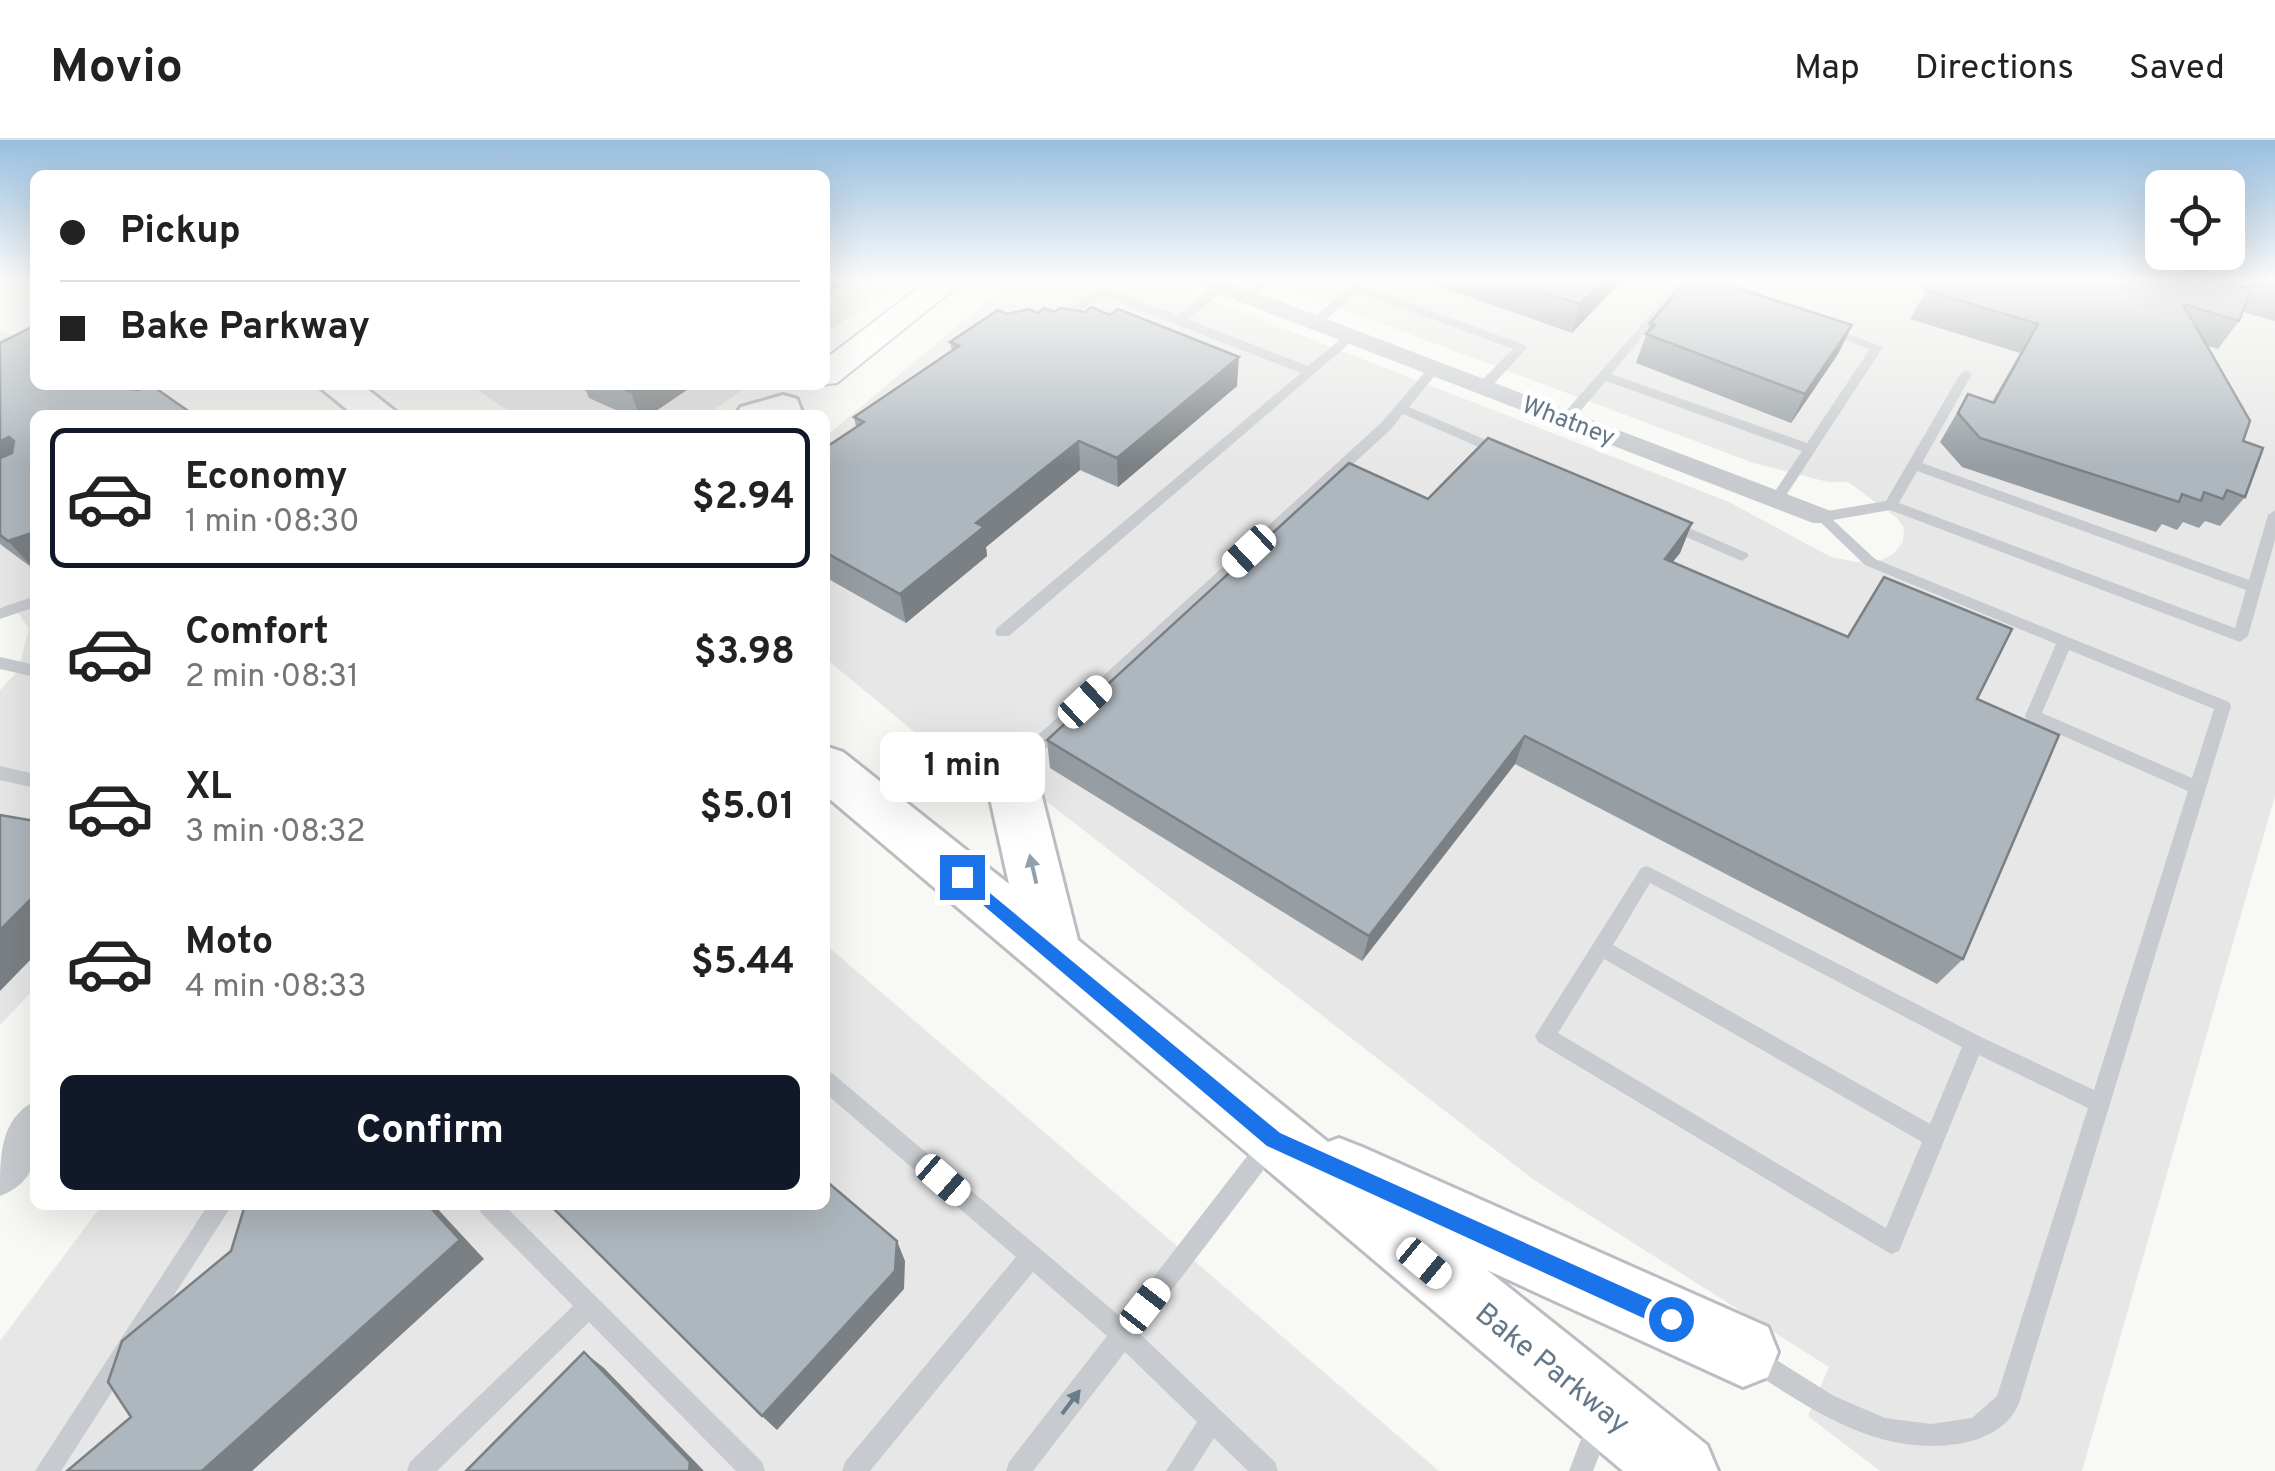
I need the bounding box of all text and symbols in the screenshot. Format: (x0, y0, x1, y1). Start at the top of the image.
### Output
text: Movio (50, 39, 183, 99)
text: Map (1794, 47, 1860, 91)
text: Directions (1915, 47, 2074, 91)
text: Saved (2129, 47, 2225, 91)
map controls (2145, 170, 2245, 270)
button: locate (2145, 170, 2245, 270)
text: Pickup (120, 208, 241, 257)
text: Bake Parkway (120, 304, 370, 353)
street label: Whatney (1517, 390, 1619, 455)
icon: car (65, 453, 155, 543)
text: Economy (185, 454, 347, 503)
text: $2.94 (692, 474, 795, 523)
text: 1 min · 08:30 (185, 503, 360, 543)
car (1217, 520, 1281, 582)
icon: car (65, 608, 155, 698)
text: Comfort (185, 609, 329, 658)
text: $3.98 (694, 629, 795, 678)
text: 2 min · 08:31 (185, 658, 359, 698)
car (1053, 671, 1117, 733)
callout: 1 min (880, 732, 1044, 802)
text: 1 min (924, 747, 1001, 787)
icon: car (65, 763, 155, 853)
text: XL (185, 764, 232, 813)
text: $5.01 (699, 784, 795, 833)
text: 3 min · 08:32 (185, 813, 366, 853)
one-way arrow (1025, 853, 1040, 884)
route end (940, 855, 985, 900)
icon: car (65, 918, 155, 1008)
text: Moto (185, 919, 273, 968)
text: $5.44 (691, 939, 795, 988)
text: 4 min · 08:33 (185, 968, 367, 1008)
button: Confirm (60, 1075, 800, 1190)
car (911, 1149, 975, 1211)
car (1391, 1232, 1457, 1294)
car (1115, 1273, 1175, 1339)
street label: Bake Parkway (1467, 1296, 1636, 1444)
route start (1649, 1297, 1694, 1342)
one-way arrow (1060, 1390, 1081, 1416)

